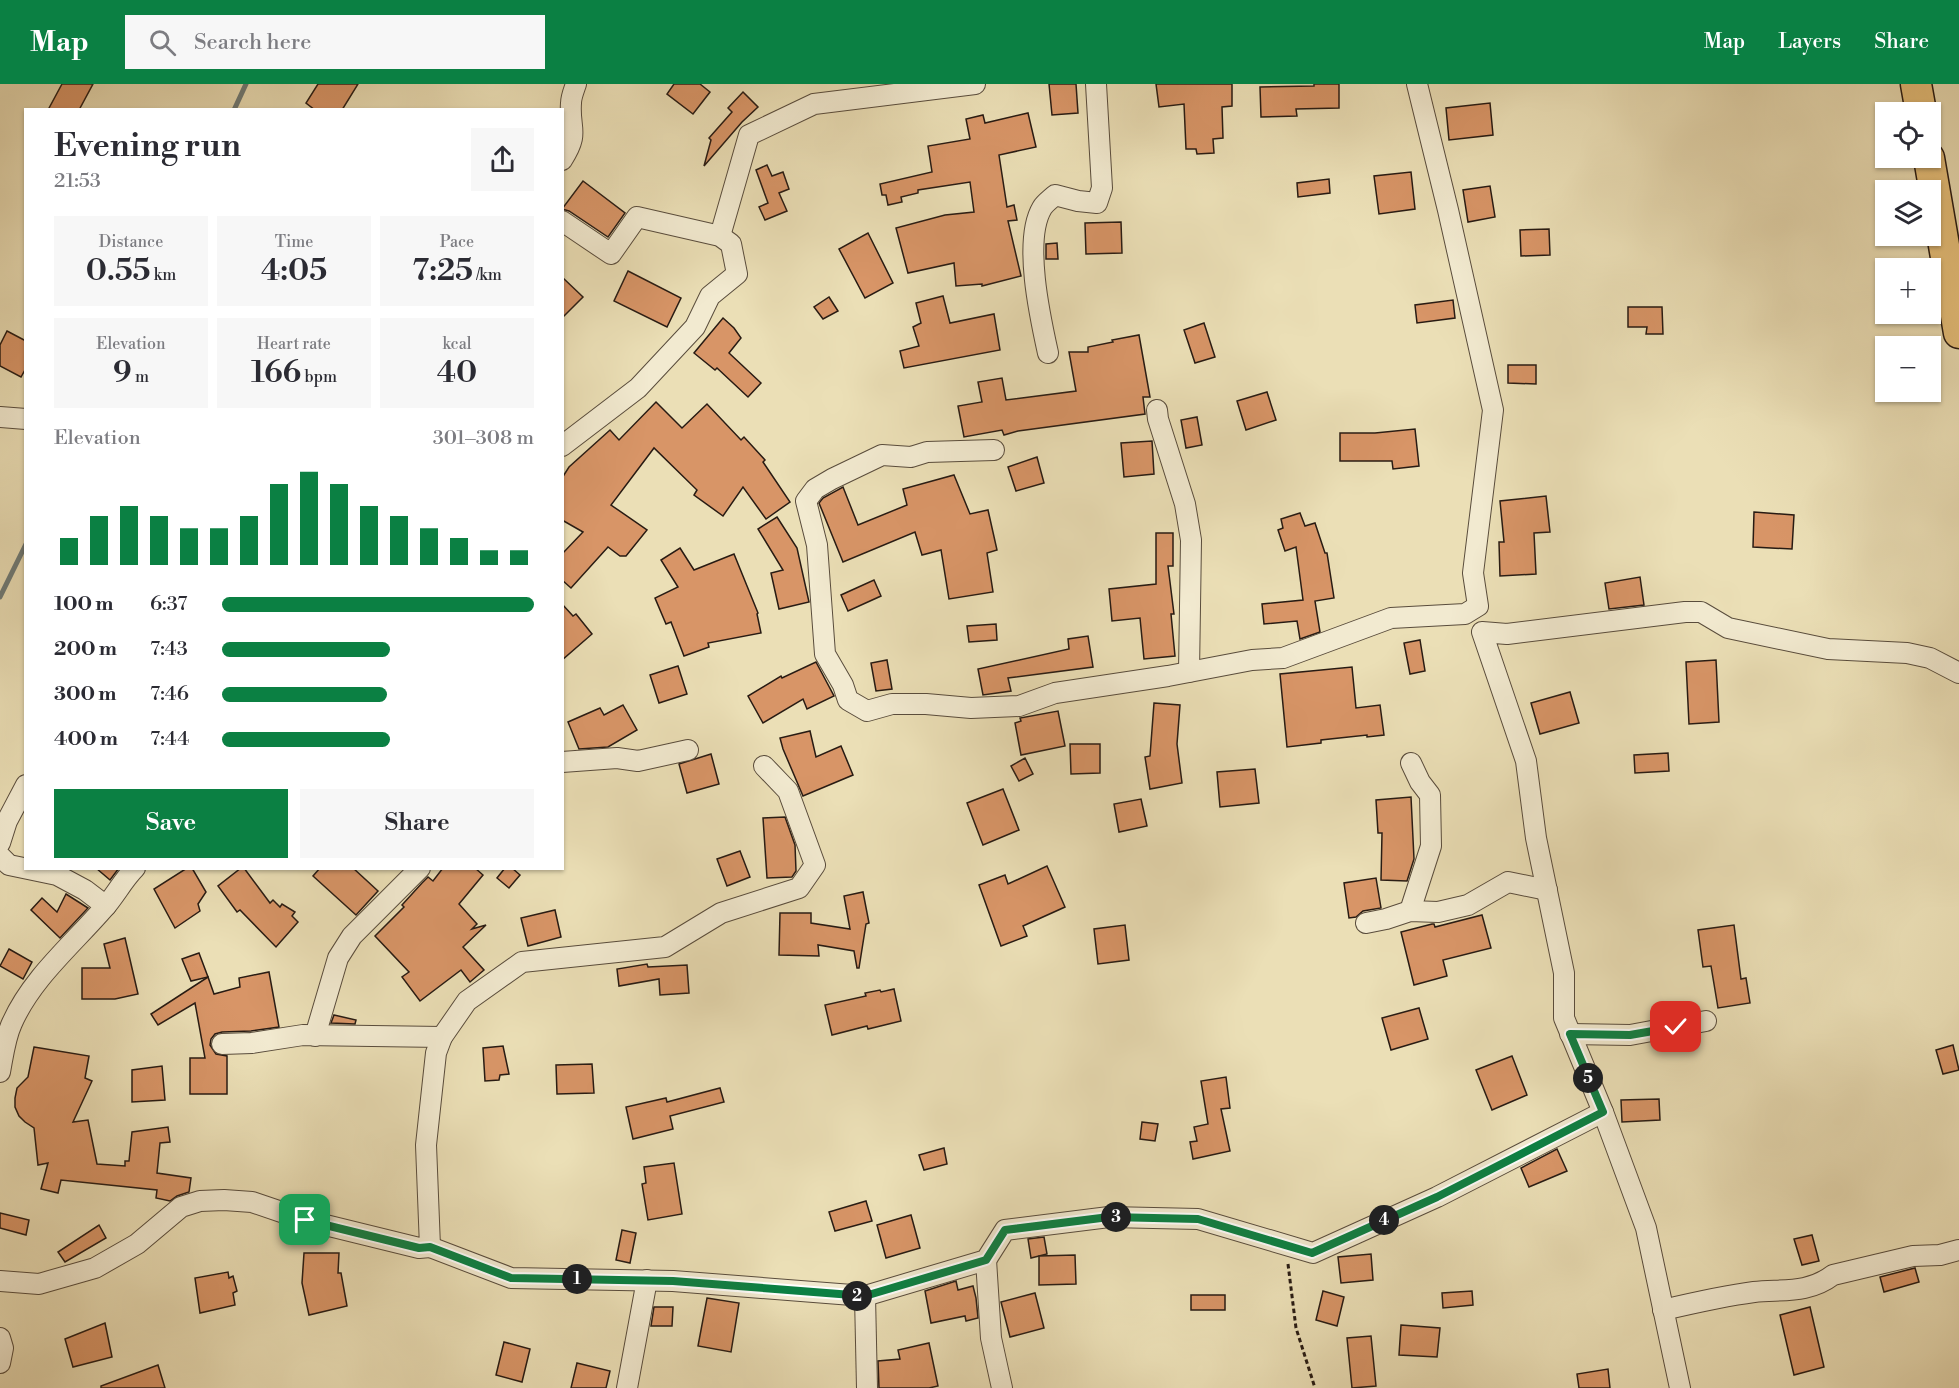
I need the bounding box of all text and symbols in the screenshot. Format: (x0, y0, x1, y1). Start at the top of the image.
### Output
search box (125, 15, 545, 69)
text: Map (30, 25, 89, 60)
icon: search (146, 26, 179, 59)
text: Search here (194, 29, 311, 56)
text: Map (1704, 29, 1745, 55)
text: Layers (1778, 29, 1841, 55)
text: Share (1874, 29, 1929, 55)
map controls (1875, 102, 1941, 402)
button: locate (1875, 102, 1941, 168)
text: Evening run (54, 126, 241, 167)
button: share (471, 128, 534, 191)
text: 21:53 (54, 169, 101, 194)
button: layers (1875, 180, 1941, 246)
text: Distance (99, 232, 163, 252)
text: Time (275, 232, 313, 252)
text: Pace (440, 232, 474, 252)
text: 0.55 (86, 252, 151, 290)
text: 4:05 (261, 252, 327, 290)
text: 7:25 (412, 252, 473, 290)
button: + (1875, 258, 1941, 324)
text: km (151, 265, 176, 285)
text: /km (473, 265, 502, 285)
text: Elevation (96, 334, 166, 354)
text: Heart rate (257, 334, 331, 354)
text: kcal (442, 334, 472, 354)
button: − (1875, 336, 1941, 402)
text: 9 (113, 354, 132, 392)
text: 166 (251, 354, 301, 392)
text: 40 (437, 354, 477, 392)
text: m (132, 367, 149, 387)
text: bpm (301, 367, 337, 387)
text: Elevation (54, 426, 141, 451)
text: 301–308 m (433, 426, 534, 451)
text: 100 m (54, 592, 113, 617)
text: 6:37 (150, 592, 187, 617)
text: 200 m (54, 637, 117, 662)
text: 7:43 (150, 637, 188, 662)
text: 300 m (54, 682, 117, 707)
text: 7:46 (150, 682, 189, 707)
text: 400 m (54, 727, 118, 752)
text: 7:44 (150, 727, 189, 752)
button: Save (54, 789, 288, 858)
button: Share (300, 789, 534, 858)
pin (1650, 1001, 1701, 1052)
icon: check (1659, 1010, 1692, 1043)
pin: 5 (1573, 1063, 1603, 1093)
text: 5 (1583, 1068, 1593, 1088)
pin (279, 1194, 330, 1245)
pin: 3 (1101, 1202, 1131, 1232)
icon: arrive (288, 1203, 321, 1236)
pin: 4 (1369, 1205, 1399, 1235)
text: 3 (1111, 1207, 1121, 1227)
text: 4 (1379, 1210, 1389, 1230)
pin: 1 (562, 1264, 592, 1294)
text: 1 (573, 1269, 581, 1289)
pin: 2 (842, 1281, 872, 1311)
text: 2 (852, 1286, 862, 1306)

